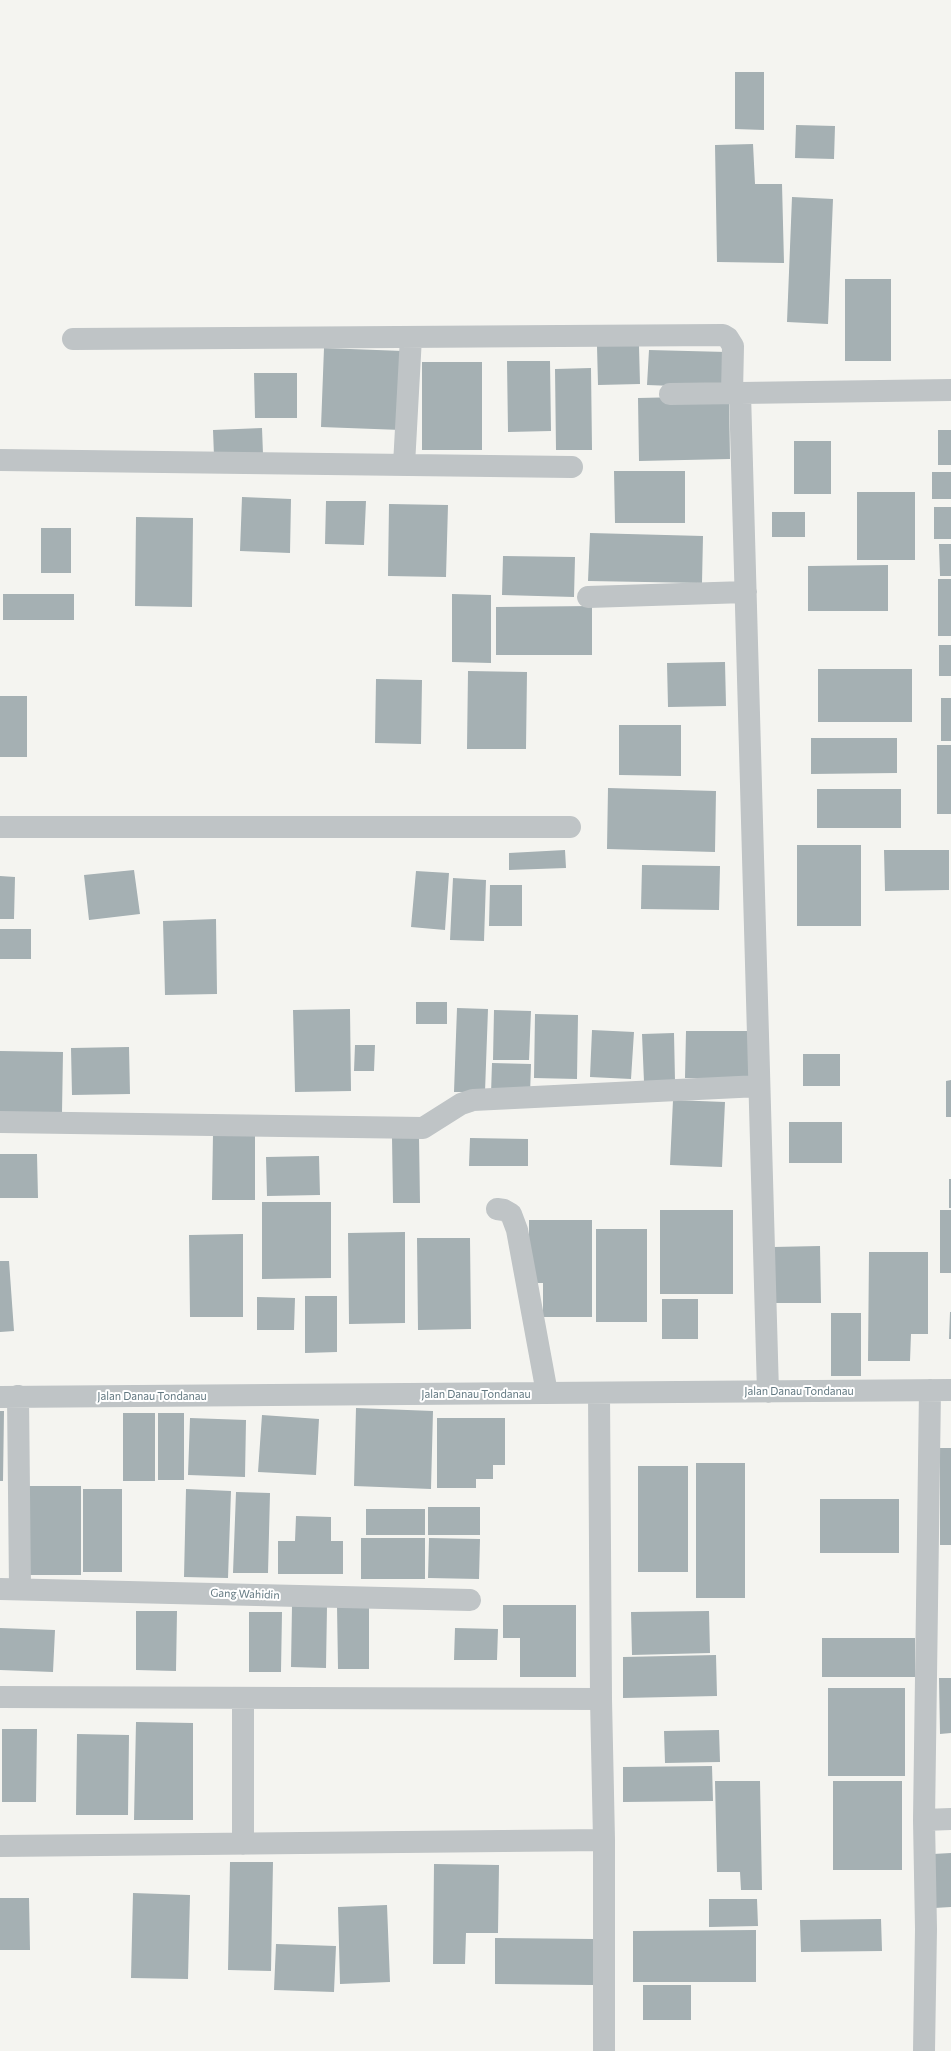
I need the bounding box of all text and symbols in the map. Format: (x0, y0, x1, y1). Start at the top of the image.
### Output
street label: Jalan Danau Tondanau (744, 1384, 854, 1398)
street label: Jalan Danau Tondanau (421, 1387, 531, 1401)
street label: Jalan Danau Tondanau (97, 1389, 207, 1403)
street label: Gang Wahidin (210, 1586, 280, 1602)

